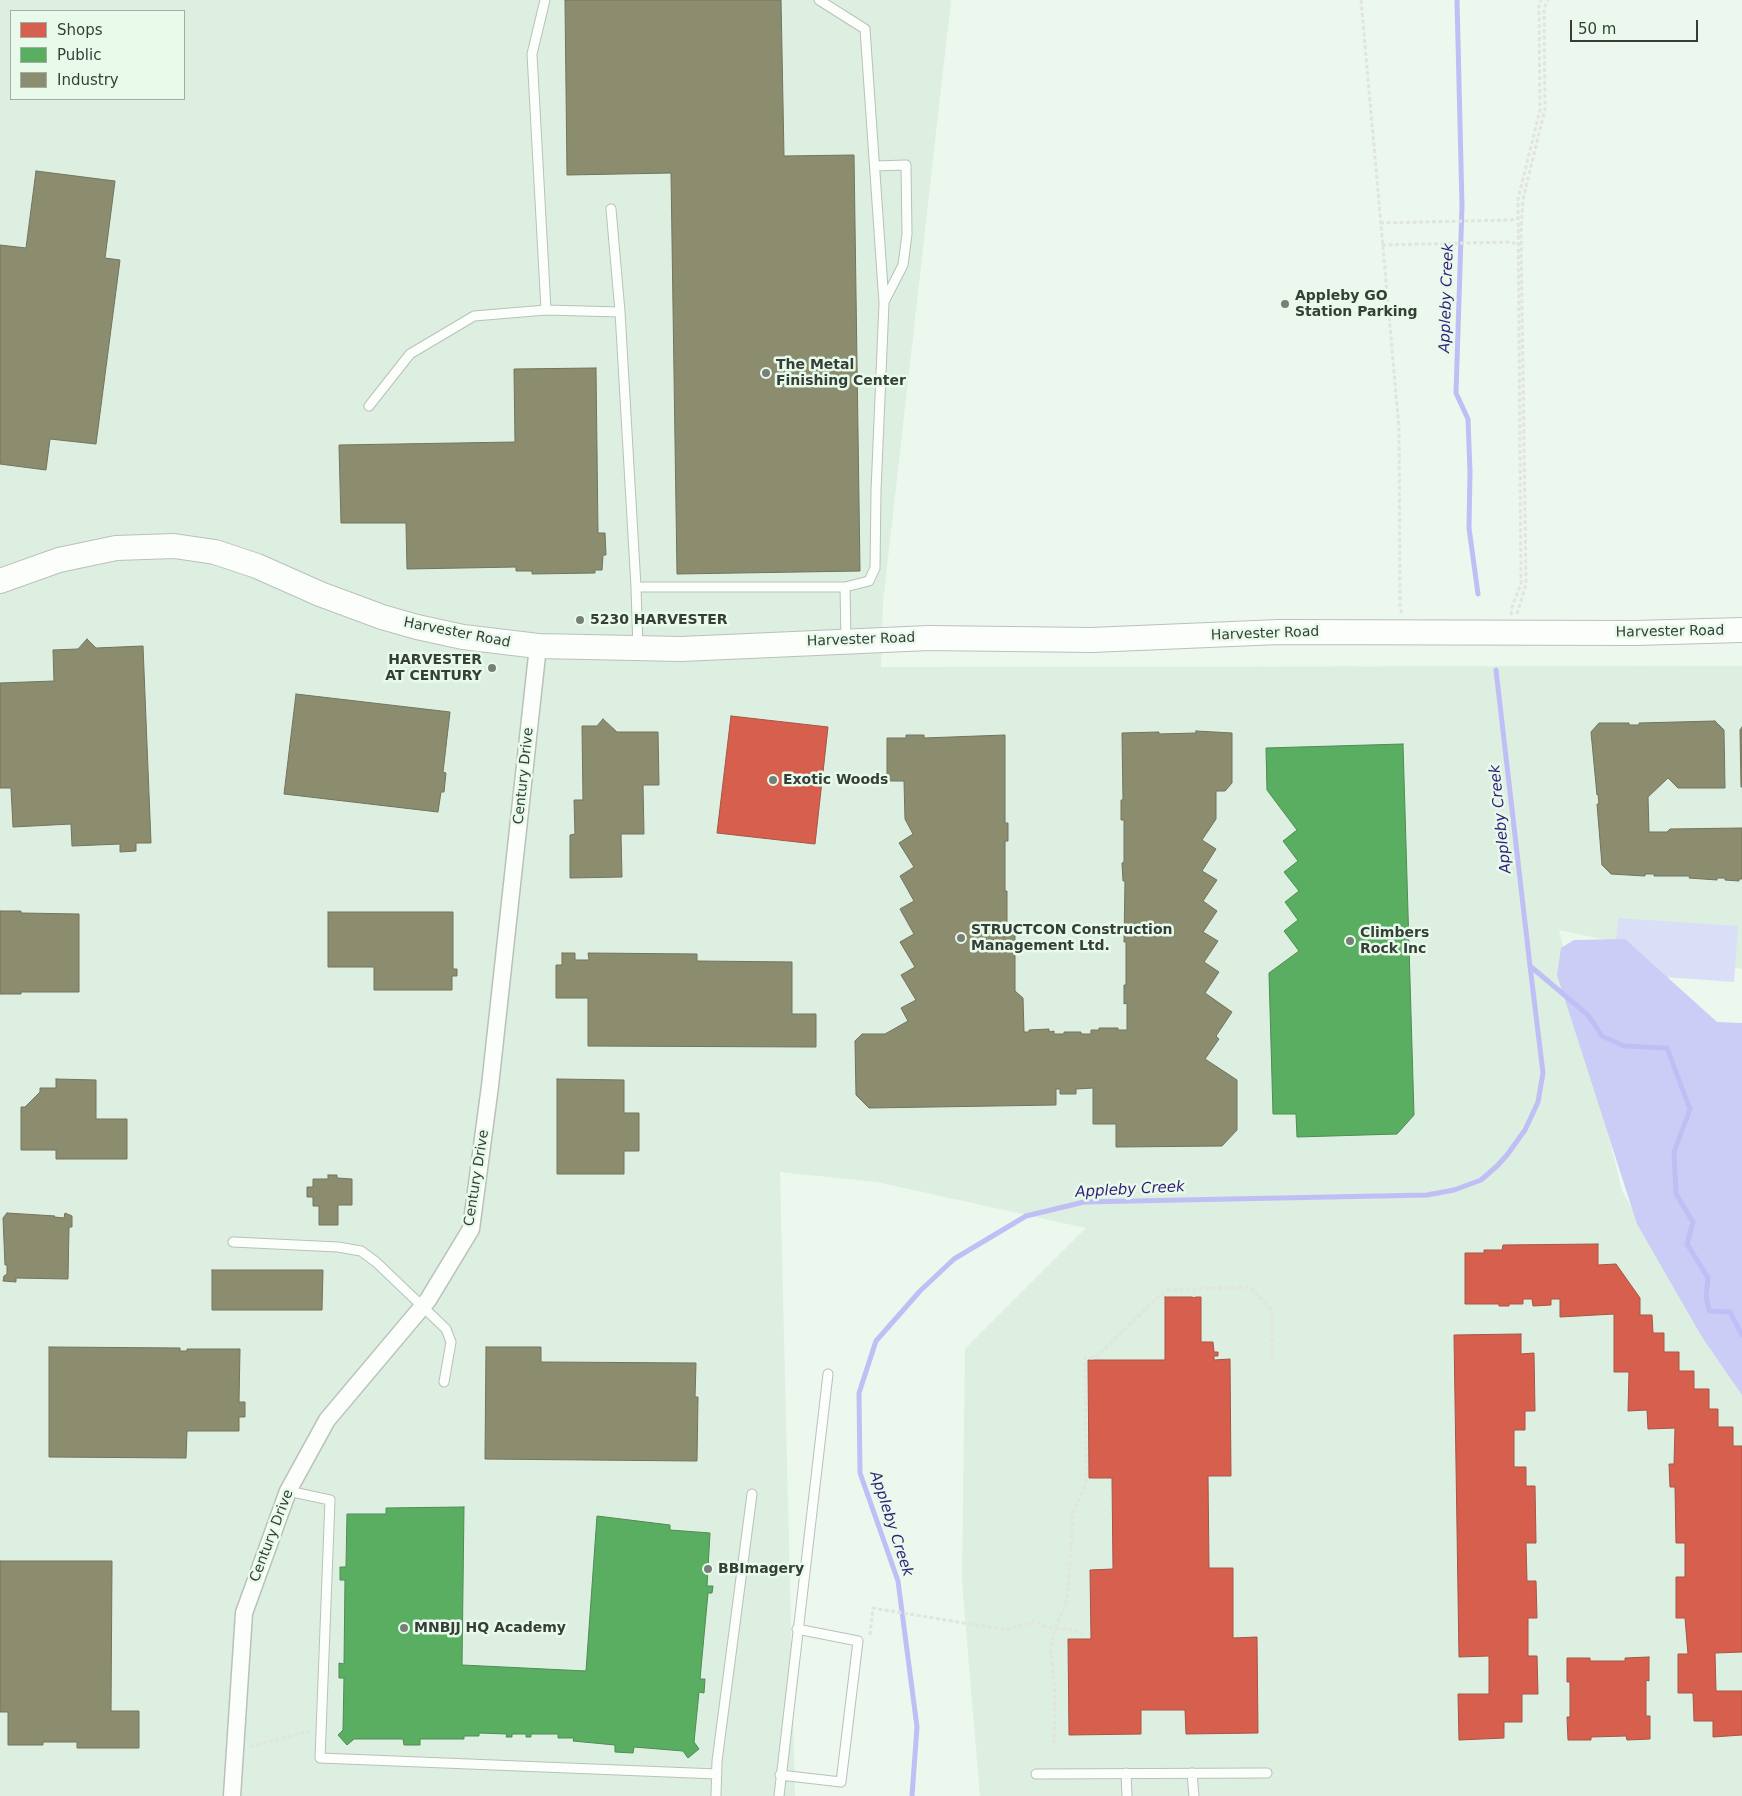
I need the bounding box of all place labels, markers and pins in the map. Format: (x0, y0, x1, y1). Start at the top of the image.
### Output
place label: Appleby GO Station Parking (1295, 288, 1418, 321)
marker: Appleby GO Station Parking (1279, 298, 1291, 310)
place label: The Metal Finishing Center (776, 357, 906, 390)
marker: The Metal Finishing Center (760, 367, 772, 379)
place label: 5230 HARVESTER (590, 612, 728, 628)
marker: 5230 HARVESTER (574, 614, 586, 626)
place label: HARVESTER AT CENTURY (385, 652, 482, 684)
marker: HARVESTER AT CENTURY (486, 662, 498, 674)
place label: Exotic Woods (783, 772, 888, 788)
marker: Exotic Woods (767, 774, 779, 786)
place label: STRUCTCON Construction Management Ltd. (971, 922, 1173, 954)
place label: Climbers Rock Inc (1360, 925, 1429, 958)
marker: STRUCTCON Construction Management Ltd. (955, 932, 967, 944)
marker: Climbers Rock Inc (1344, 935, 1356, 947)
place label: BBImagery (718, 1561, 804, 1577)
marker: BBImagery (702, 1563, 714, 1575)
place label: MNBJJ HQ Academy (414, 1620, 566, 1636)
marker: MNBJJ HQ Academy (398, 1622, 410, 1634)

